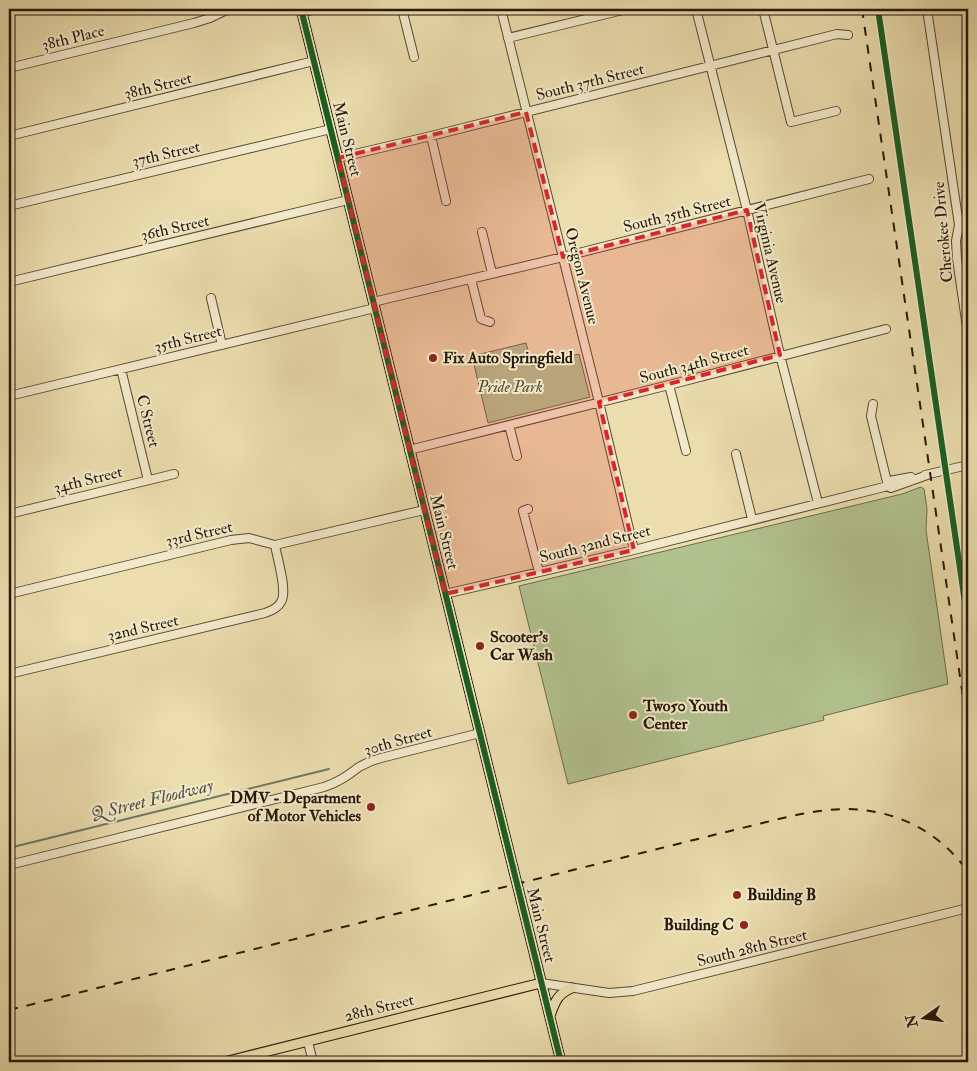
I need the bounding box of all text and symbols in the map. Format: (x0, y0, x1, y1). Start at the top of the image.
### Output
street label: 38th Place (40, 21, 107, 55)
street label: South 37th Street (534, 59, 646, 105)
street label: 38th Street (122, 68, 194, 104)
street label: Main Street (328, 100, 366, 178)
street label: 37th Street (130, 136, 202, 172)
street label: Cherokee Drive (929, 180, 957, 283)
street label: South 35th Street (621, 191, 733, 237)
street label: Virginia Avenue (749, 201, 791, 305)
street label: 36th Street (139, 210, 211, 246)
street label: Oregon Avenue (560, 225, 604, 327)
street label: 35th Street (152, 321, 224, 357)
street label: South 34th Street (637, 340, 751, 388)
place label: Fix Auto Springfield (443, 348, 573, 369)
marker: Fix Auto Springfield (427, 352, 439, 364)
park label: Pride Park (476, 377, 543, 397)
street label: C Street (132, 393, 164, 449)
street label: 34th Street (52, 462, 124, 498)
street label: Main Street (425, 493, 463, 571)
street label: 33rd Street (164, 517, 234, 551)
street label: South 32nd Street (537, 521, 653, 567)
street label: 32nd Street (106, 610, 180, 646)
place label: Scooter’s Car Wash (490, 627, 553, 665)
marker: Scooter’s Car Wash (474, 640, 486, 652)
place label: Two50 Youth Center (642, 696, 729, 734)
marker: Two50 Youth Center (627, 709, 639, 721)
street label: 30th Street (362, 722, 434, 760)
water label: Q Street Floodway (88, 773, 216, 826)
place label: DMV - Department of Motor Vehicles (230, 788, 362, 826)
marker: DMV - Department of Motor Vehicles (365, 801, 377, 813)
place label: Building B (747, 885, 816, 906)
street label: Main Street (522, 886, 560, 964)
marker: Building B (731, 889, 743, 901)
place label: Building C (664, 915, 734, 936)
marker: Building C (738, 919, 750, 931)
street label: South 28th Street (695, 925, 809, 971)
street label: 28th Street (342, 990, 416, 1026)
north arrow (900, 994, 950, 1044)
text: N (902, 1012, 922, 1030)

